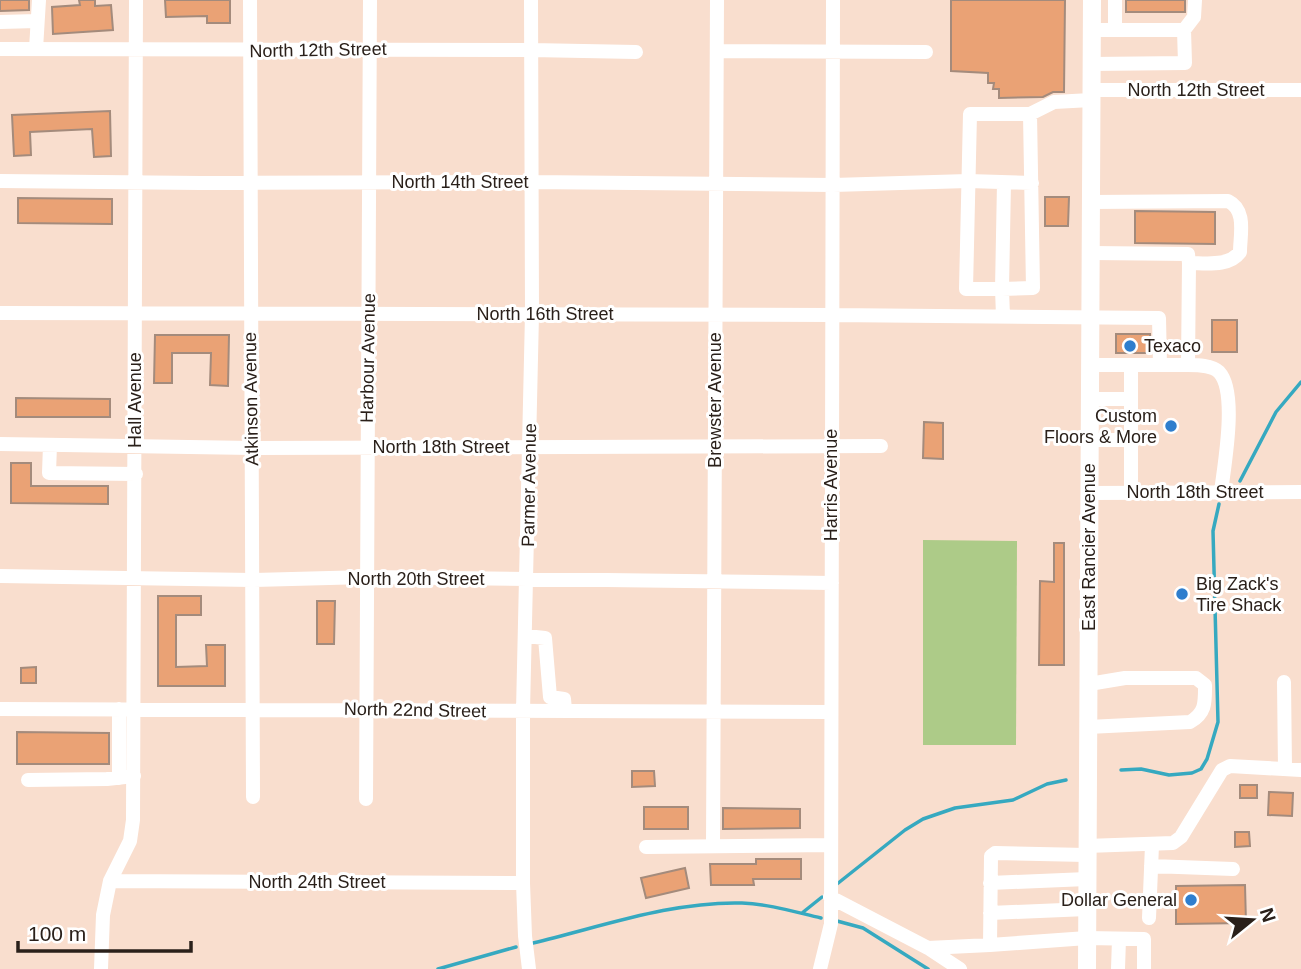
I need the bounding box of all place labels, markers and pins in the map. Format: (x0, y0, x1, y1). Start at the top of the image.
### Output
place label: Texaco (1144, 336, 1201, 356)
marker: Texaco (1122, 338, 1138, 354)
place label: Custom Floors & More (1044, 406, 1157, 447)
marker: Custom Floors & More (1163, 418, 1179, 434)
place label: Big Zack's Tire Shack (1196, 574, 1282, 615)
marker: Big Zack's Tire Shack (1174, 586, 1190, 602)
place label: Dollar General (1061, 890, 1177, 910)
marker: Dollar General (1183, 892, 1199, 908)

